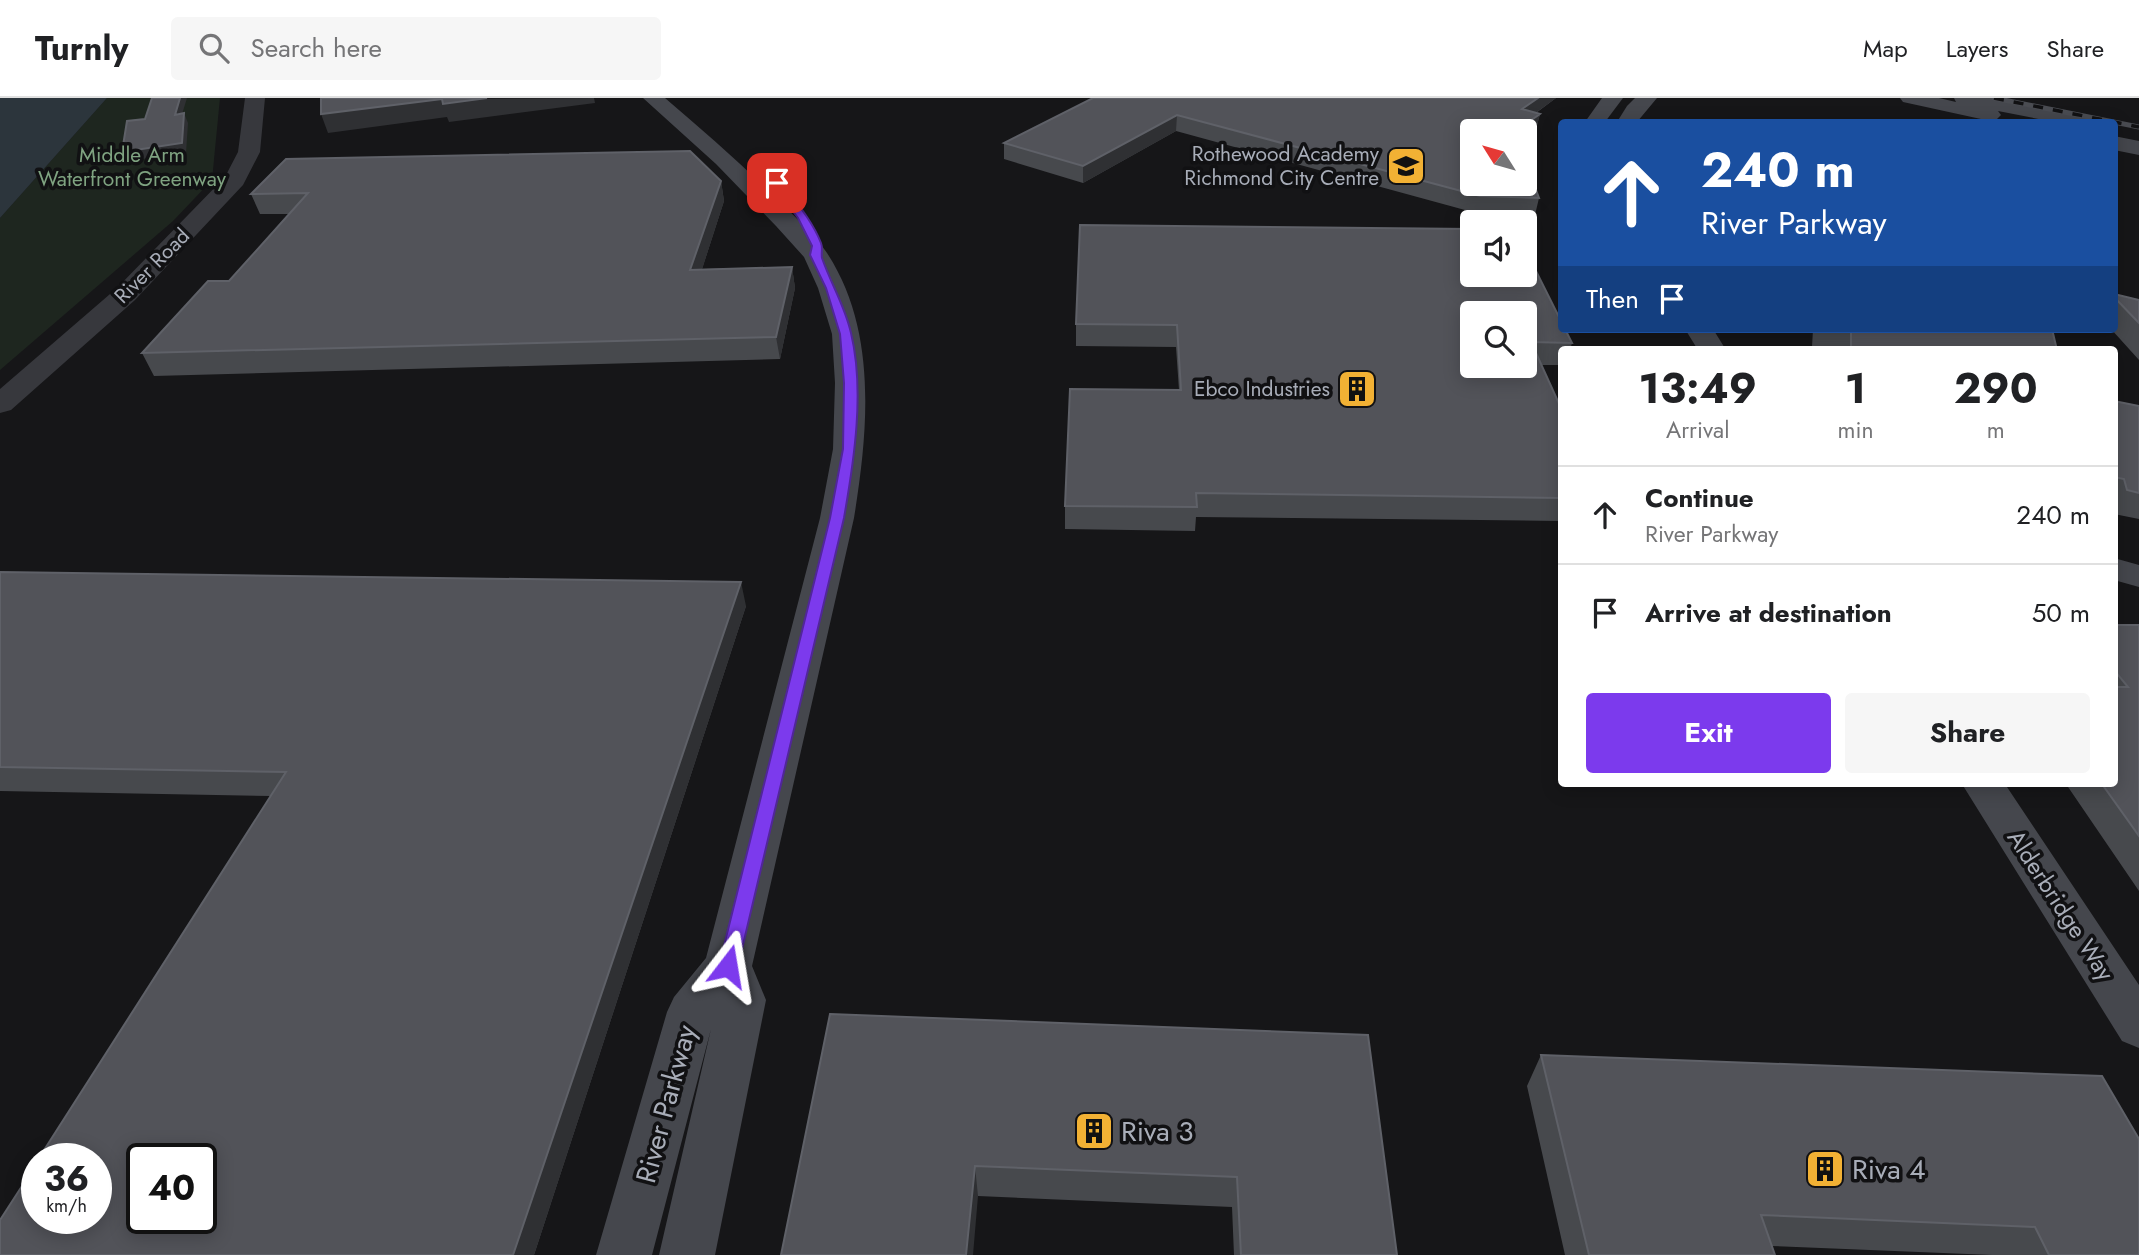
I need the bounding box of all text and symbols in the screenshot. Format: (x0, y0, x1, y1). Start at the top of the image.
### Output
search box (171, 17, 661, 80)
text: Turnly (35, 25, 129, 72)
icon: search (195, 29, 233, 67)
text: Search here (251, 29, 382, 67)
text: Map (1863, 31, 1908, 66)
text: Layers (1946, 31, 2008, 66)
text: Share (2046, 31, 2104, 66)
north arrow (1460, 119, 1536, 196)
map controls (1460, 119, 1537, 378)
text: 240 m (1701, 135, 1855, 205)
place label: Rothewood Academy Richmond City Centre (1184, 139, 1380, 193)
park label: Middle Arm Waterfront Greenway (38, 140, 227, 194)
school or university icon: Rothewood Academy Richmond City Centre (1385, 145, 1427, 187)
icon: ahead (1586, 147, 1677, 238)
pin (747, 153, 807, 213)
icon: arrive (758, 164, 796, 202)
text: River Parkway (1701, 200, 1886, 246)
button: sound (1460, 210, 1537, 287)
street label: River Road (108, 222, 196, 310)
text: Then (1586, 280, 1639, 318)
icon: arrive (1653, 280, 1691, 318)
button: search (1460, 301, 1537, 378)
text: 13:49 (1639, 358, 1757, 419)
text: 1 (1845, 358, 1866, 419)
text: 290 (1954, 358, 2037, 419)
building icon: Ebco Industries (1336, 368, 1378, 410)
place label: Ebco Industries (1194, 374, 1330, 404)
text: Arrival (1666, 413, 1729, 447)
text: min (1837, 413, 1873, 447)
text: m (1987, 413, 2005, 447)
text: Continue (1645, 479, 1754, 517)
icon: ahead (1586, 496, 1624, 534)
text: 240 m (2016, 496, 2090, 534)
text: River Parkway (1645, 517, 1778, 551)
icon: arrive (1586, 594, 1624, 632)
text: Arrive at destination (1645, 594, 1892, 632)
text: 50 m (2032, 594, 2090, 632)
button: Exit (1586, 693, 1831, 773)
button: Share (1845, 693, 2090, 773)
street label: Alderbridge Way (1999, 822, 2123, 988)
position arrow (691, 929, 765, 1003)
street label: River Parkway (625, 1020, 707, 1188)
building icon: Riva 3 (1073, 1110, 1115, 1152)
place label: Riva 3 (1121, 1111, 1193, 1152)
speed limit sign: 40 (126, 1143, 217, 1234)
building icon: Riva 4 (1804, 1148, 1846, 1190)
place label: Riva 4 (1852, 1149, 1925, 1190)
text: 36 (44, 1154, 89, 1204)
text: km/h (46, 1193, 87, 1219)

